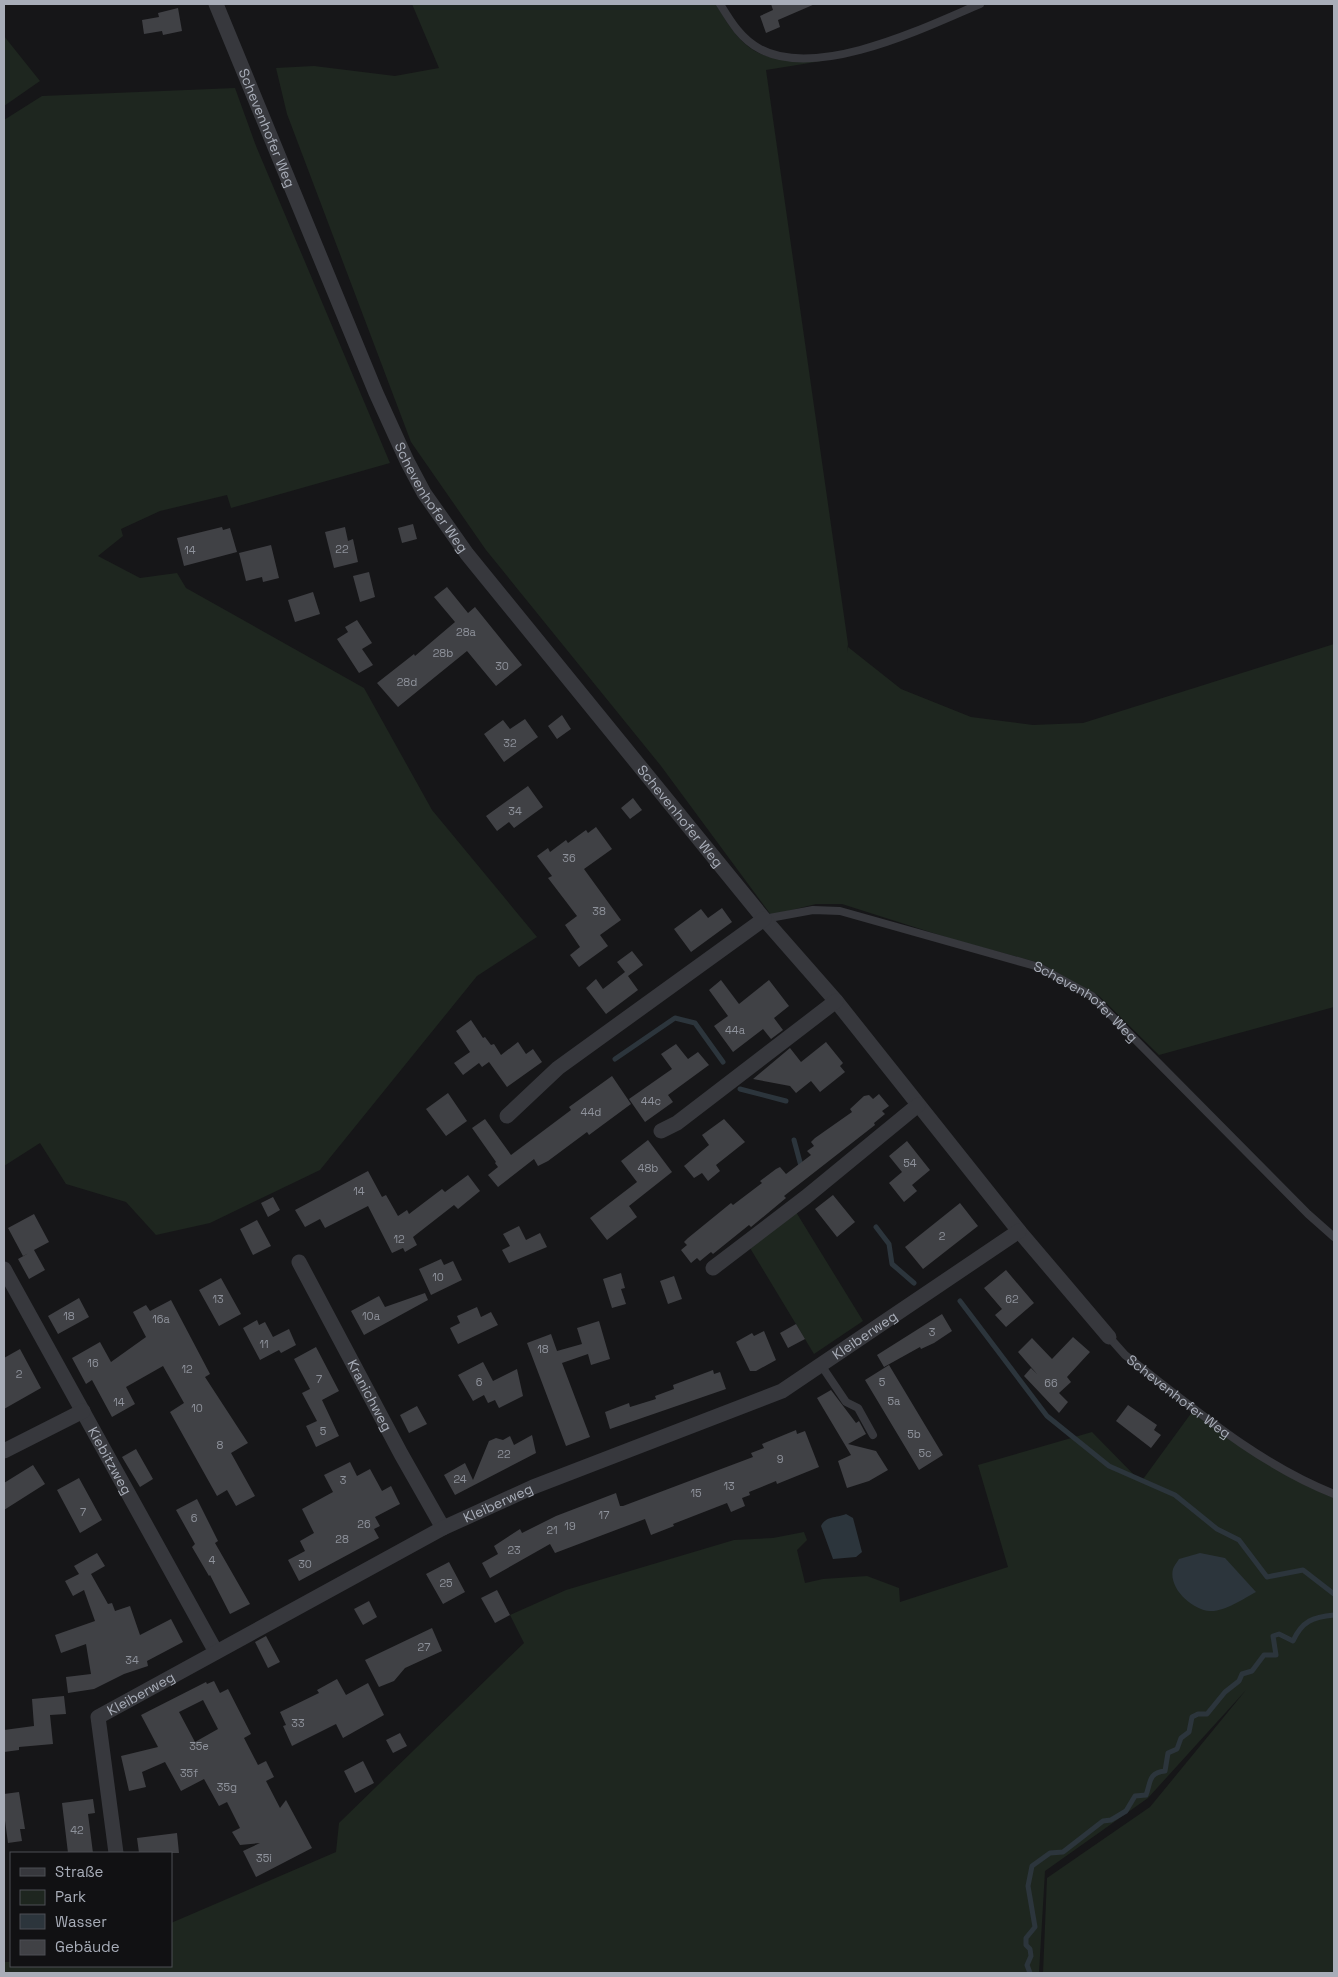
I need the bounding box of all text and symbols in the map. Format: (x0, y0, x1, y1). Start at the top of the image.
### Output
street label: Schevenhofer Weg (234, 66, 299, 190)
street label: Schevenhofer Weg (391, 439, 472, 556)
house number: 22 (335, 542, 349, 556)
house number: 14 (184, 543, 196, 557)
house number: 28a (456, 625, 477, 639)
house number: 28b (433, 646, 453, 660)
house number: 30 (495, 659, 509, 673)
house number: 28d (397, 675, 417, 689)
house number: 32 (503, 736, 517, 750)
street label: Schevenhofer Weg (633, 761, 727, 871)
house number: 34 (508, 804, 522, 818)
house number: 36 (562, 851, 576, 865)
house number: 38 (592, 904, 606, 918)
street label: Schevenhofer Weg (1032, 957, 1142, 1046)
house number: 44a (725, 1023, 746, 1037)
house number: 44c (641, 1094, 661, 1108)
house number: 44d (581, 1105, 601, 1119)
house number: 54 (903, 1156, 917, 1170)
house number: 48b (638, 1161, 658, 1175)
house number: 14 (353, 1184, 365, 1198)
house number: 2 (939, 1229, 946, 1243)
house number: 12 (393, 1232, 405, 1246)
house number: 10 (432, 1270, 444, 1284)
house number: 13 (212, 1292, 224, 1306)
house number: 62 (1005, 1292, 1019, 1306)
street label: Kleiberweg (829, 1307, 901, 1364)
house number: 18 (63, 1309, 75, 1323)
house number: 10a (362, 1309, 381, 1323)
house number: 16a (152, 1312, 171, 1326)
house number: 3 (929, 1325, 936, 1339)
house number: 11 (259, 1337, 269, 1351)
house number: 18 (537, 1342, 549, 1356)
street label: Schevenhofer Weg (1123, 1351, 1234, 1442)
house number: 16 (87, 1356, 99, 1370)
street label: Kranichweg (343, 1356, 396, 1434)
house number: 12 (181, 1362, 193, 1376)
house number: 2 (16, 1367, 23, 1381)
house number: 7 (316, 1372, 322, 1386)
house number: 6 (476, 1375, 483, 1389)
house number: 5 (879, 1375, 886, 1389)
house number: 66 (1044, 1376, 1058, 1390)
house number: 5a (888, 1394, 901, 1408)
house number: 14 (113, 1395, 125, 1409)
house number: 10 (191, 1401, 203, 1415)
street label: Kiebitzweg (84, 1423, 136, 1498)
house number: 5 (320, 1424, 327, 1438)
house number: 5b (907, 1427, 921, 1441)
house number: 8 (217, 1438, 224, 1452)
house number: 5c (918, 1446, 932, 1460)
house number: 22 (497, 1447, 511, 1461)
house number: 9 (777, 1452, 784, 1466)
house number: 24 (453, 1472, 467, 1486)
house number: 3 (340, 1473, 347, 1487)
street label: Kleiberweg (460, 1479, 536, 1527)
house number: 13 (723, 1479, 735, 1493)
house number: 15 (690, 1486, 702, 1500)
house number: 7 (80, 1505, 86, 1519)
house number: 17 (599, 1508, 609, 1522)
house number: 6 (191, 1511, 198, 1525)
house number: 26 (357, 1517, 371, 1531)
house number: 19 (564, 1519, 576, 1533)
house number: 21 (546, 1523, 558, 1537)
house number: 28 (335, 1532, 349, 1546)
house number: 23 (507, 1543, 521, 1557)
house number: 4 (209, 1553, 216, 1567)
house number: 30 (298, 1557, 312, 1571)
house number: 25 (439, 1576, 453, 1590)
house number: 27 (418, 1640, 430, 1654)
house number: 34 (125, 1653, 139, 1667)
street label: Kleiberweg (104, 1668, 178, 1719)
house number: 33 (291, 1716, 305, 1730)
house number: 35e (189, 1739, 209, 1753)
house number: 35f (180, 1766, 198, 1780)
house number: 35g (217, 1780, 237, 1794)
house number: 42 (70, 1823, 84, 1837)
house number: 35i (256, 1851, 272, 1865)
legend (10, 1852, 172, 1967)
text: Straße (55, 1862, 104, 1881)
text: Park (55, 1887, 86, 1906)
text: Wasser (55, 1912, 107, 1931)
text: Gebäude (55, 1937, 120, 1956)

